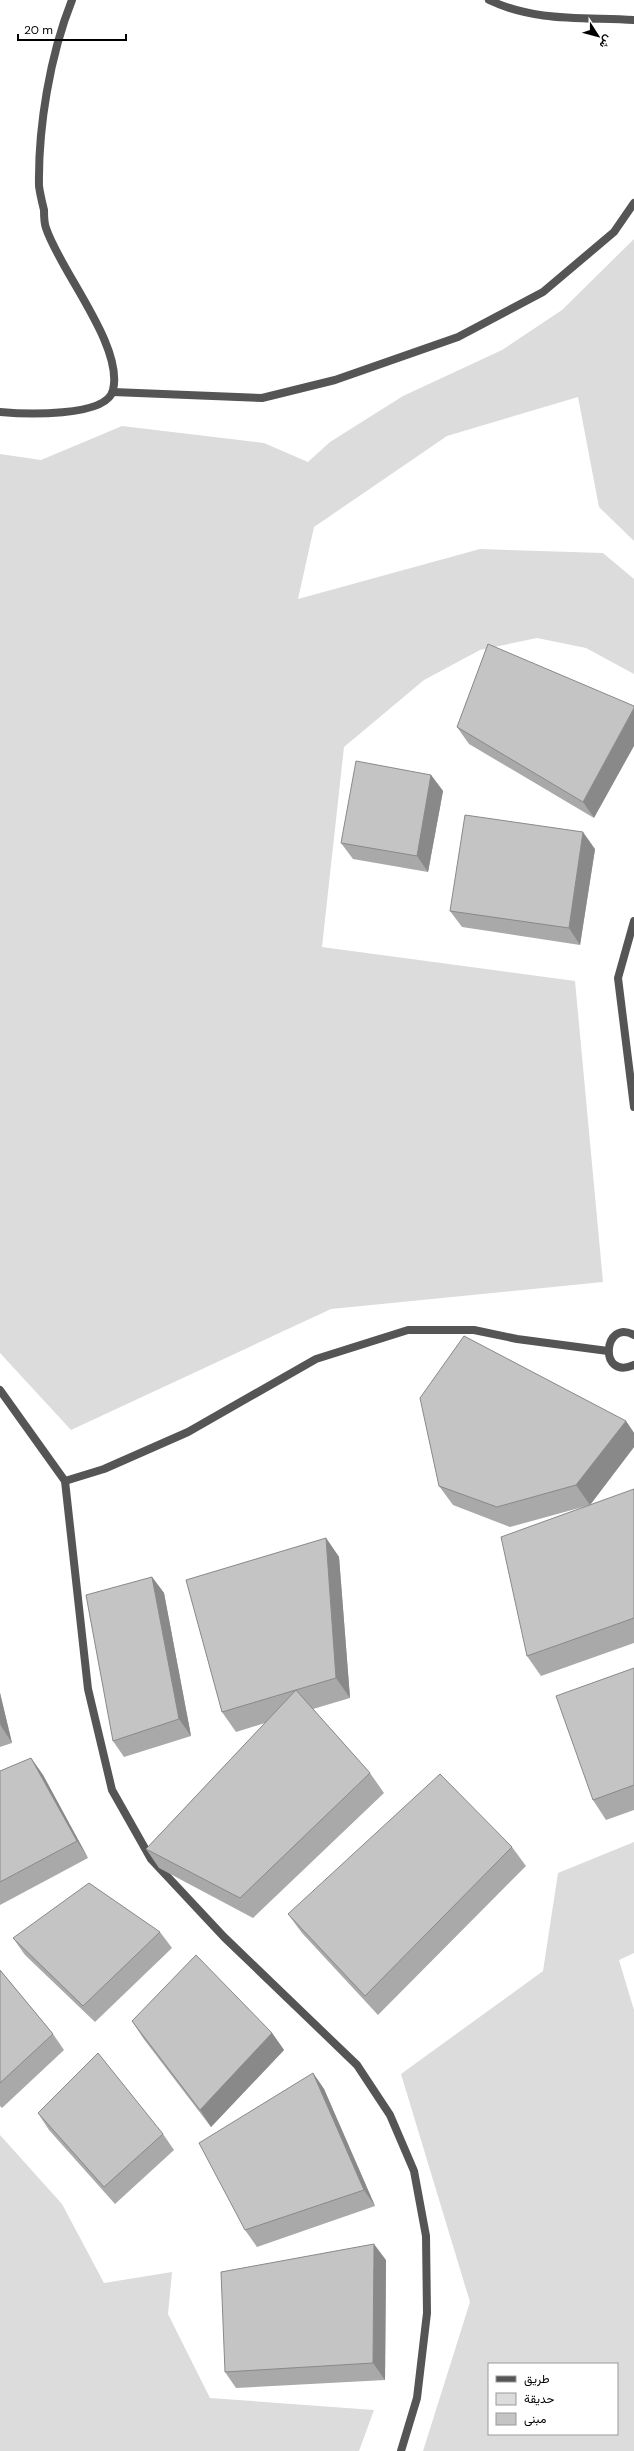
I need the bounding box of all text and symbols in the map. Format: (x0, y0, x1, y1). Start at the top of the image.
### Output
scale bar (18, 16, 126, 42)
north arrow (578, 16, 618, 56)
text: 20 m (24, 22, 53, 38)
text: ش (597, 32, 616, 51)
legend (488, 2363, 618, 2435)
text: طريق (524, 2371, 550, 2387)
text: حديقة (524, 2391, 554, 2407)
text: مبنى (524, 2411, 546, 2427)

